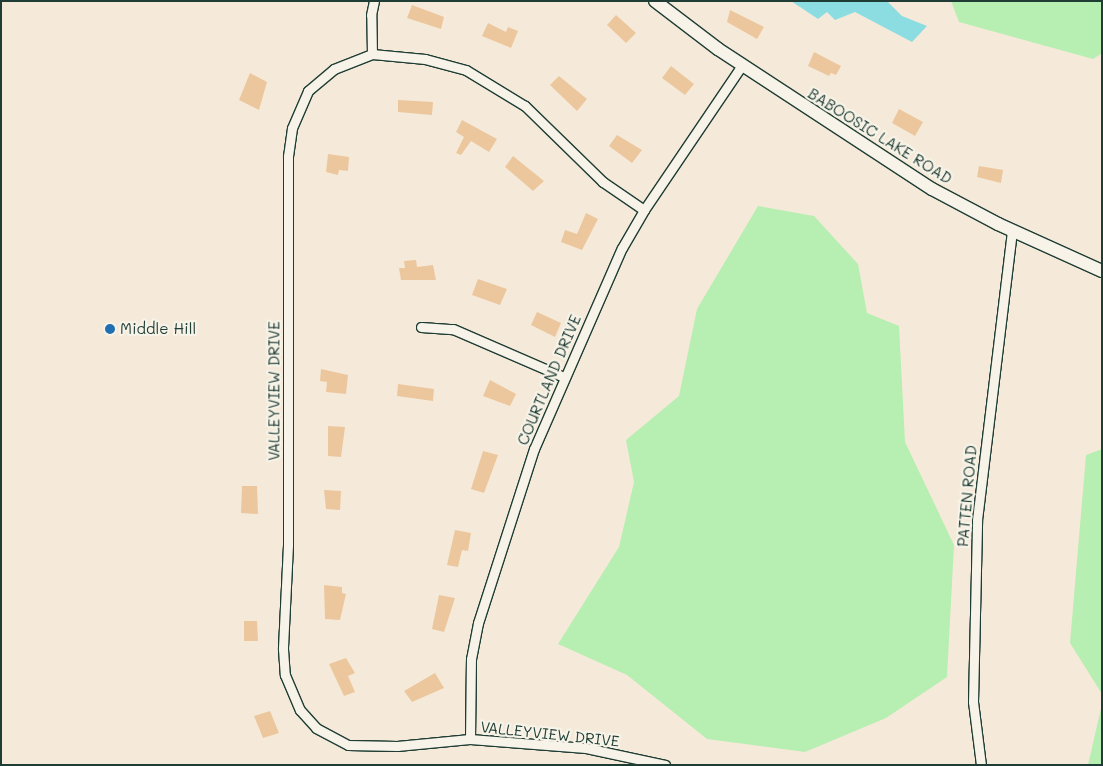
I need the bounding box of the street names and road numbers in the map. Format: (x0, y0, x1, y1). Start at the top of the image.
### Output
street label: BABOOSIC LAKE ROAD (805, 84, 955, 188)
street label: COURTLAND DRIVE (513, 312, 585, 448)
street label: VALLEYVIEW DRIVE (265, 321, 283, 461)
street label: PATTEN ROAD (954, 445, 980, 547)
street label: VALLEYVIEW DRIVE (480, 718, 620, 750)

